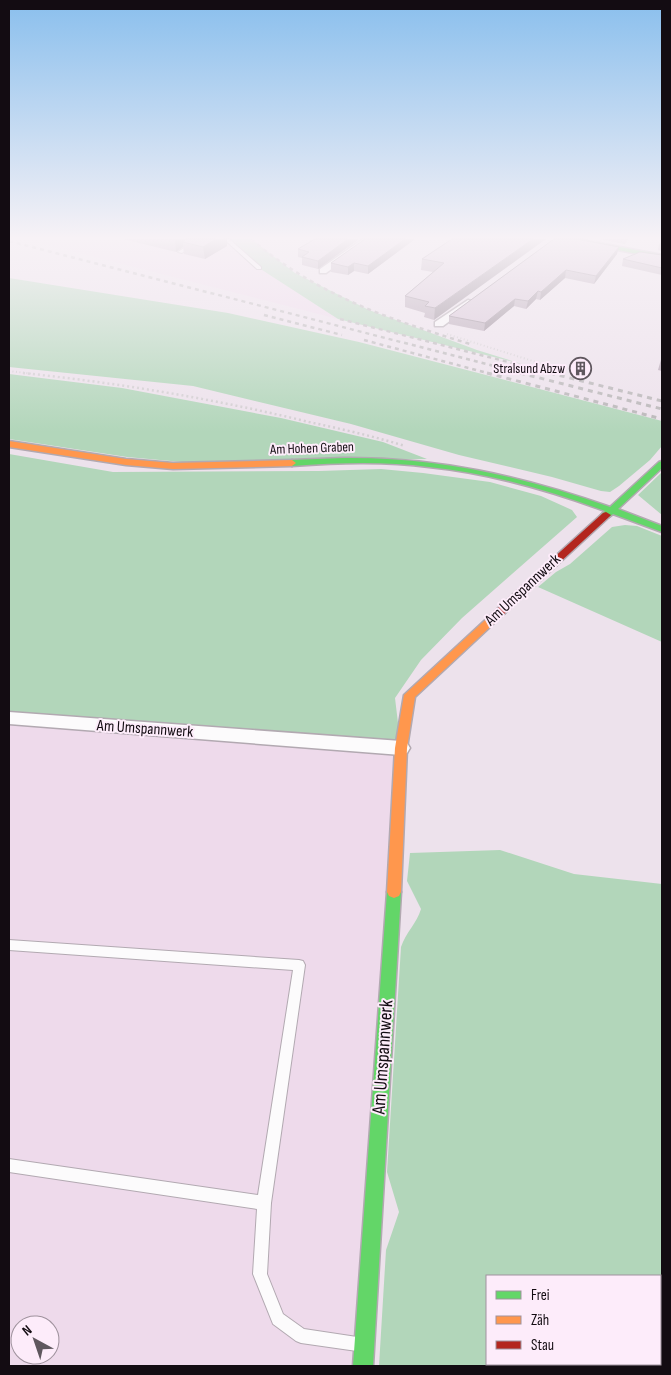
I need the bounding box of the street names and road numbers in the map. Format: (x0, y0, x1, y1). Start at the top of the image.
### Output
street label: Am Hohen Graben (269, 438, 354, 458)
street label: Am Umspannwerk (481, 550, 565, 631)
street label: Am Umspannwerk (95, 716, 194, 742)
street label: Am Umspannwerk (367, 998, 399, 1116)

